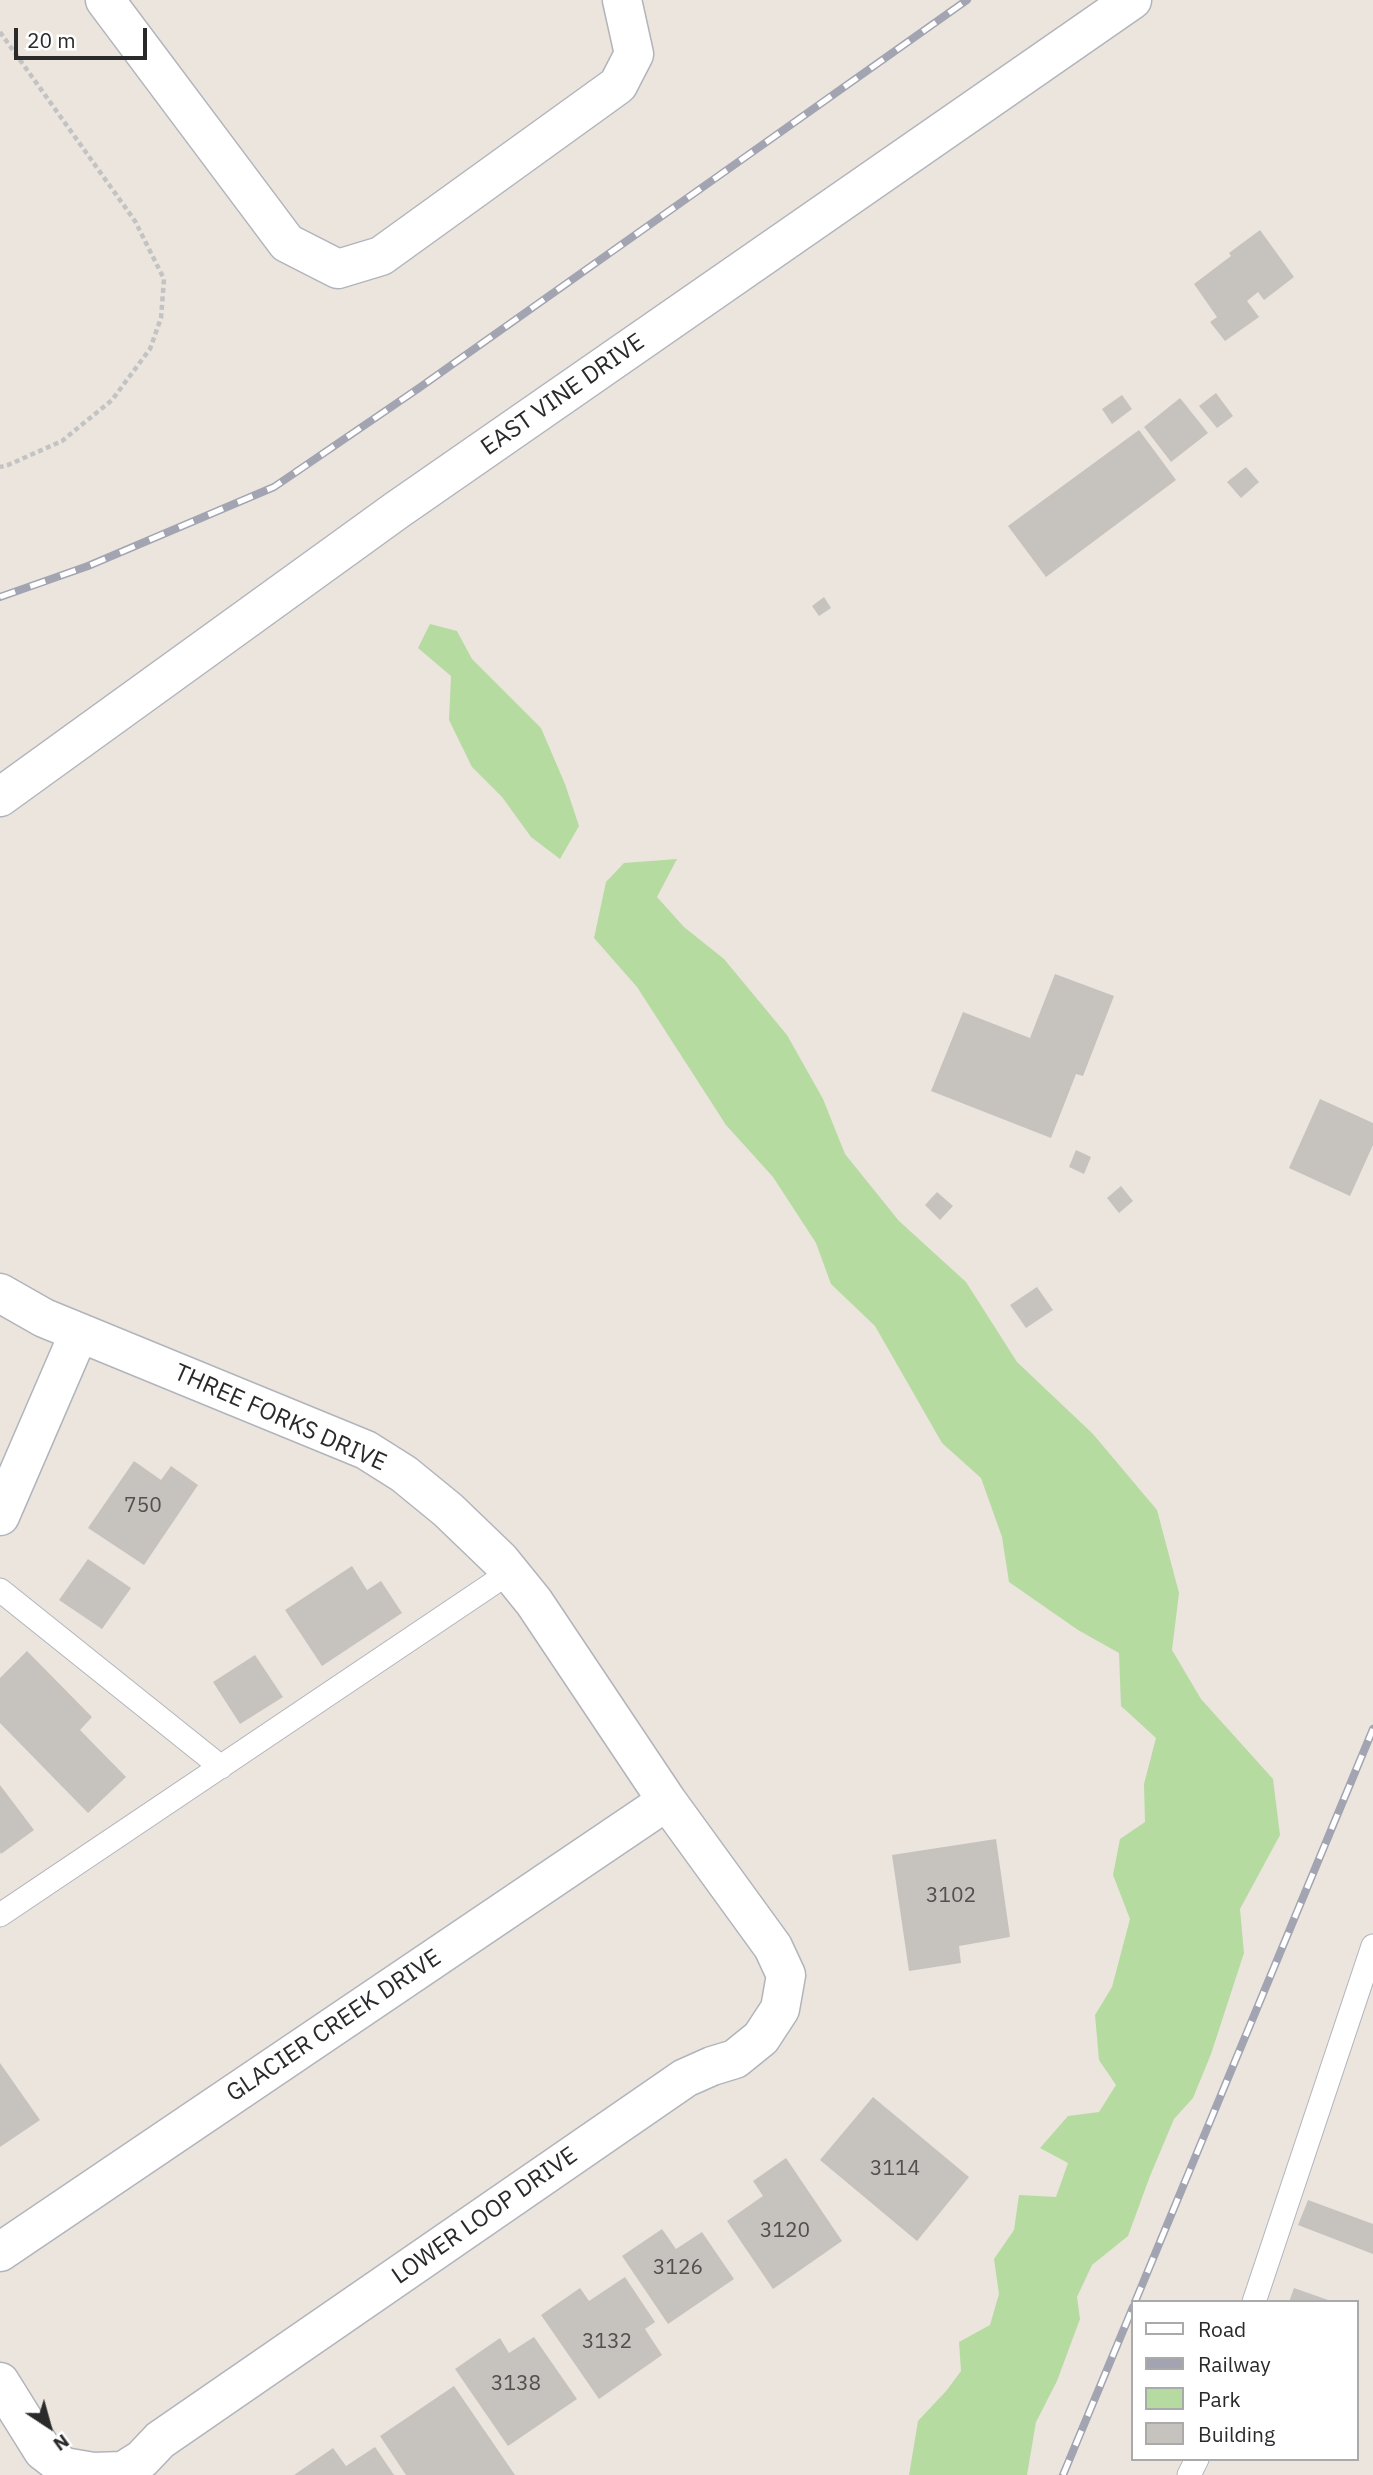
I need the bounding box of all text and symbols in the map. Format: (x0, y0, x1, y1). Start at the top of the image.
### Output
scale bar (18, 14, 150, 58)
text: 20 m (27, 26, 76, 54)
street label: EAST VINE DRIVE (476, 328, 650, 462)
street label: THREE FORKS DRIVE (169, 1358, 391, 1478)
house number: 750 (124, 1493, 162, 1519)
house number: 3102 (926, 1883, 976, 1909)
street label: GLACIER CREEK DRIVE (221, 1943, 447, 2109)
street label: LOWER LOOP DRIVE (387, 2141, 583, 2291)
house number: 3114 (870, 2156, 920, 2182)
house number: 3120 (760, 2218, 810, 2244)
house number: 3126 (653, 2255, 703, 2281)
legend (1132, 2300, 1359, 2461)
text: Road (1198, 2315, 1246, 2343)
house number: 3132 (582, 2329, 632, 2355)
text: Railway (1198, 2350, 1271, 2378)
house number: 3138 (491, 2371, 541, 2397)
text: Park (1198, 2385, 1241, 2413)
north arrow (14, 2391, 84, 2461)
text: Building (1198, 2420, 1275, 2448)
text: N (49, 2429, 74, 2457)

